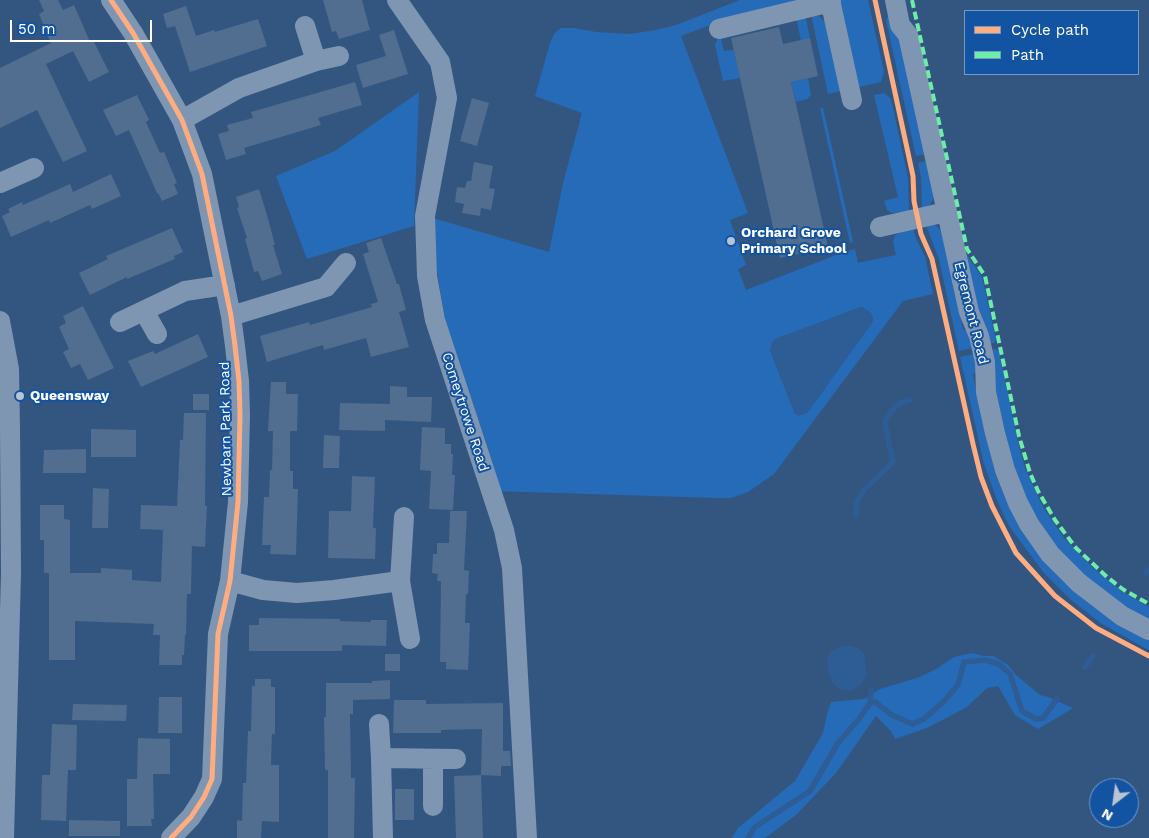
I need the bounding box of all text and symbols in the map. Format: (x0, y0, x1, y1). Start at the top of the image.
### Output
scale bar (12, 10, 155, 42)
legend (964, 10, 1139, 75)
text: 50 m (18, 20, 55, 38)
text: Cycle path (1011, 21, 1089, 39)
text: Path (1011, 46, 1044, 64)
place label: Orchard Grove Primary School (741, 225, 847, 258)
marker: Orchard Grove Primary School (725, 235, 737, 247)
street label: Egremont Road (950, 260, 992, 366)
street label: Comeytrowe Road (438, 350, 492, 474)
street label: Newbarn Park Road (216, 362, 236, 496)
place label: Queensway (30, 388, 109, 404)
marker: Queensway (14, 390, 26, 402)
north arrow (1089, 778, 1139, 828)
text: N (1099, 806, 1115, 825)

